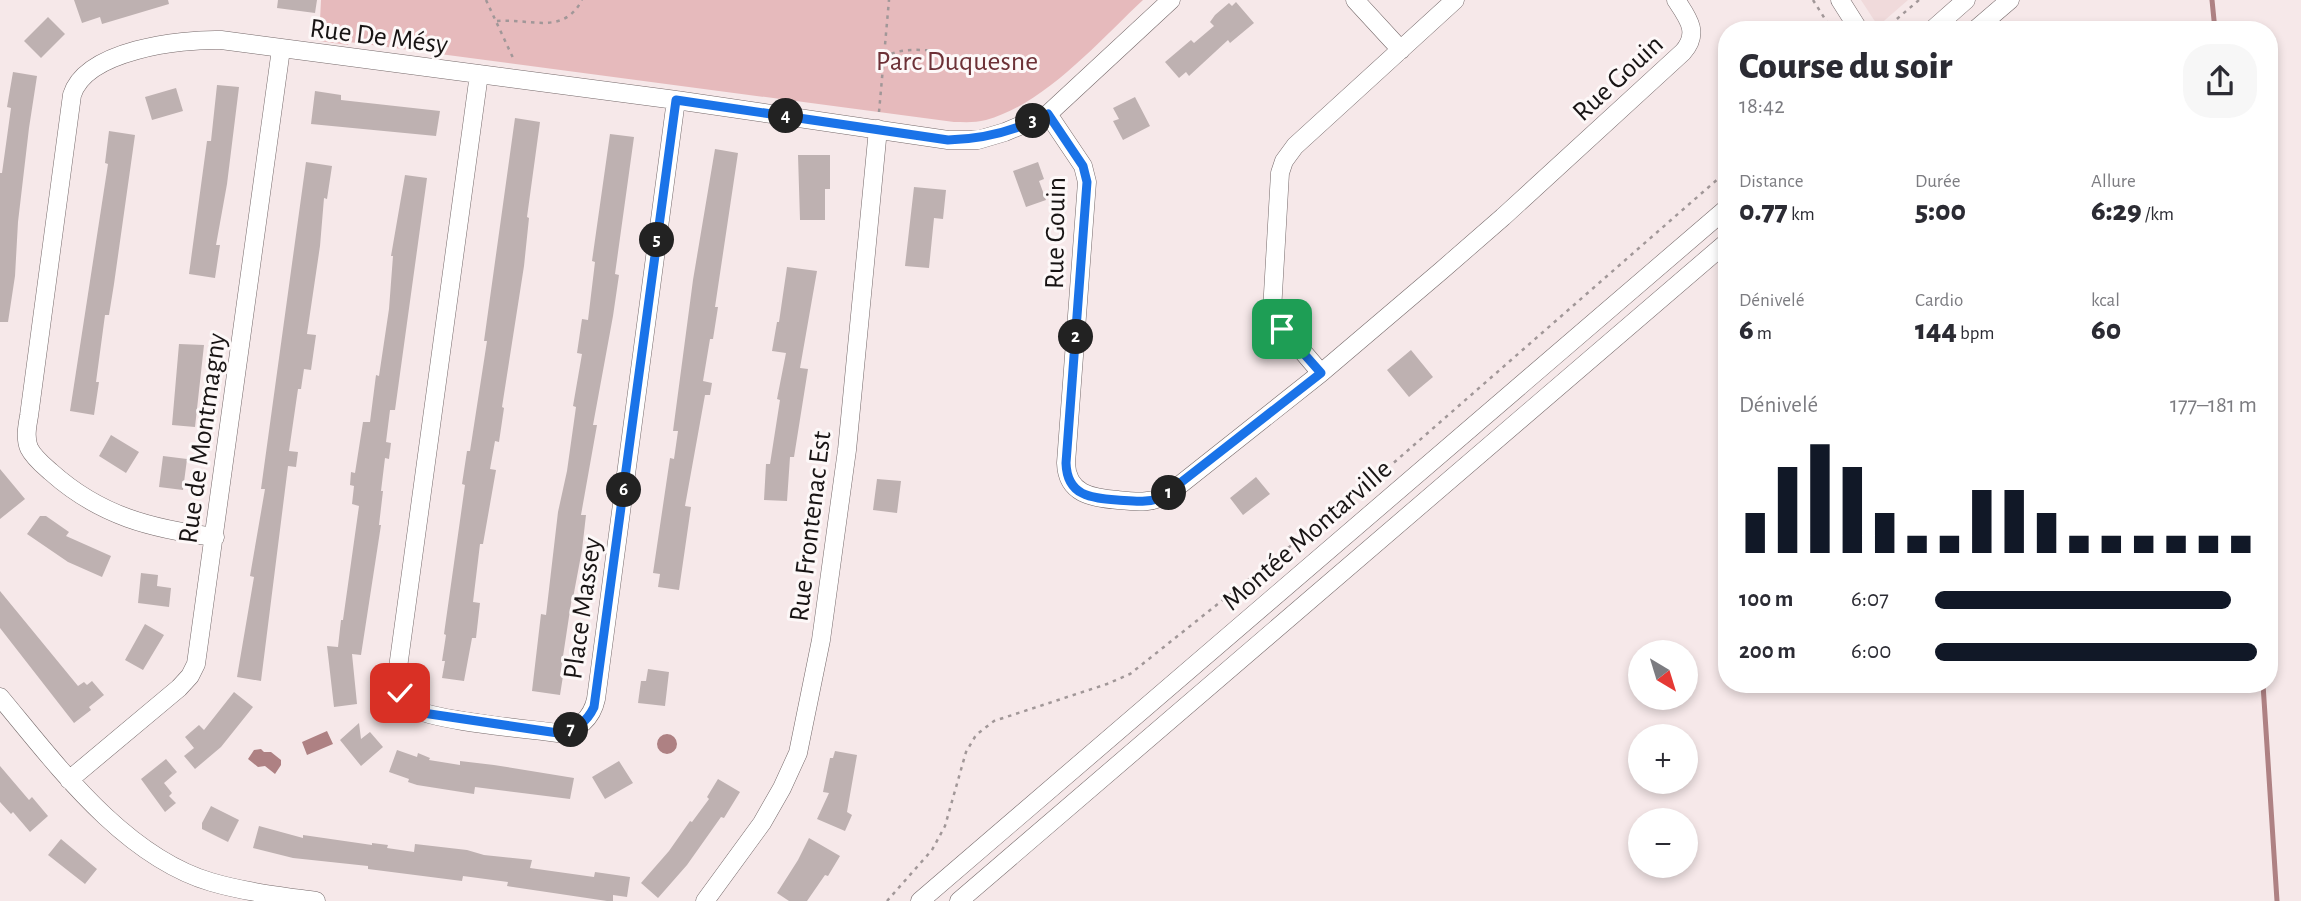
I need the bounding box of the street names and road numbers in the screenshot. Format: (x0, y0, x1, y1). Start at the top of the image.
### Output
street label: Rue De Mésy (308, 15, 450, 59)
street label: Rue Gouin (1568, 30, 1669, 127)
street label: Rue Gouin (1041, 177, 1071, 289)
street label: Rue de Montmagny (174, 331, 232, 545)
street label: Rue Frontenac Est (785, 429, 837, 623)
street label: Montée Montarville (1217, 455, 1397, 616)
street label: Place Massey (559, 535, 607, 681)

